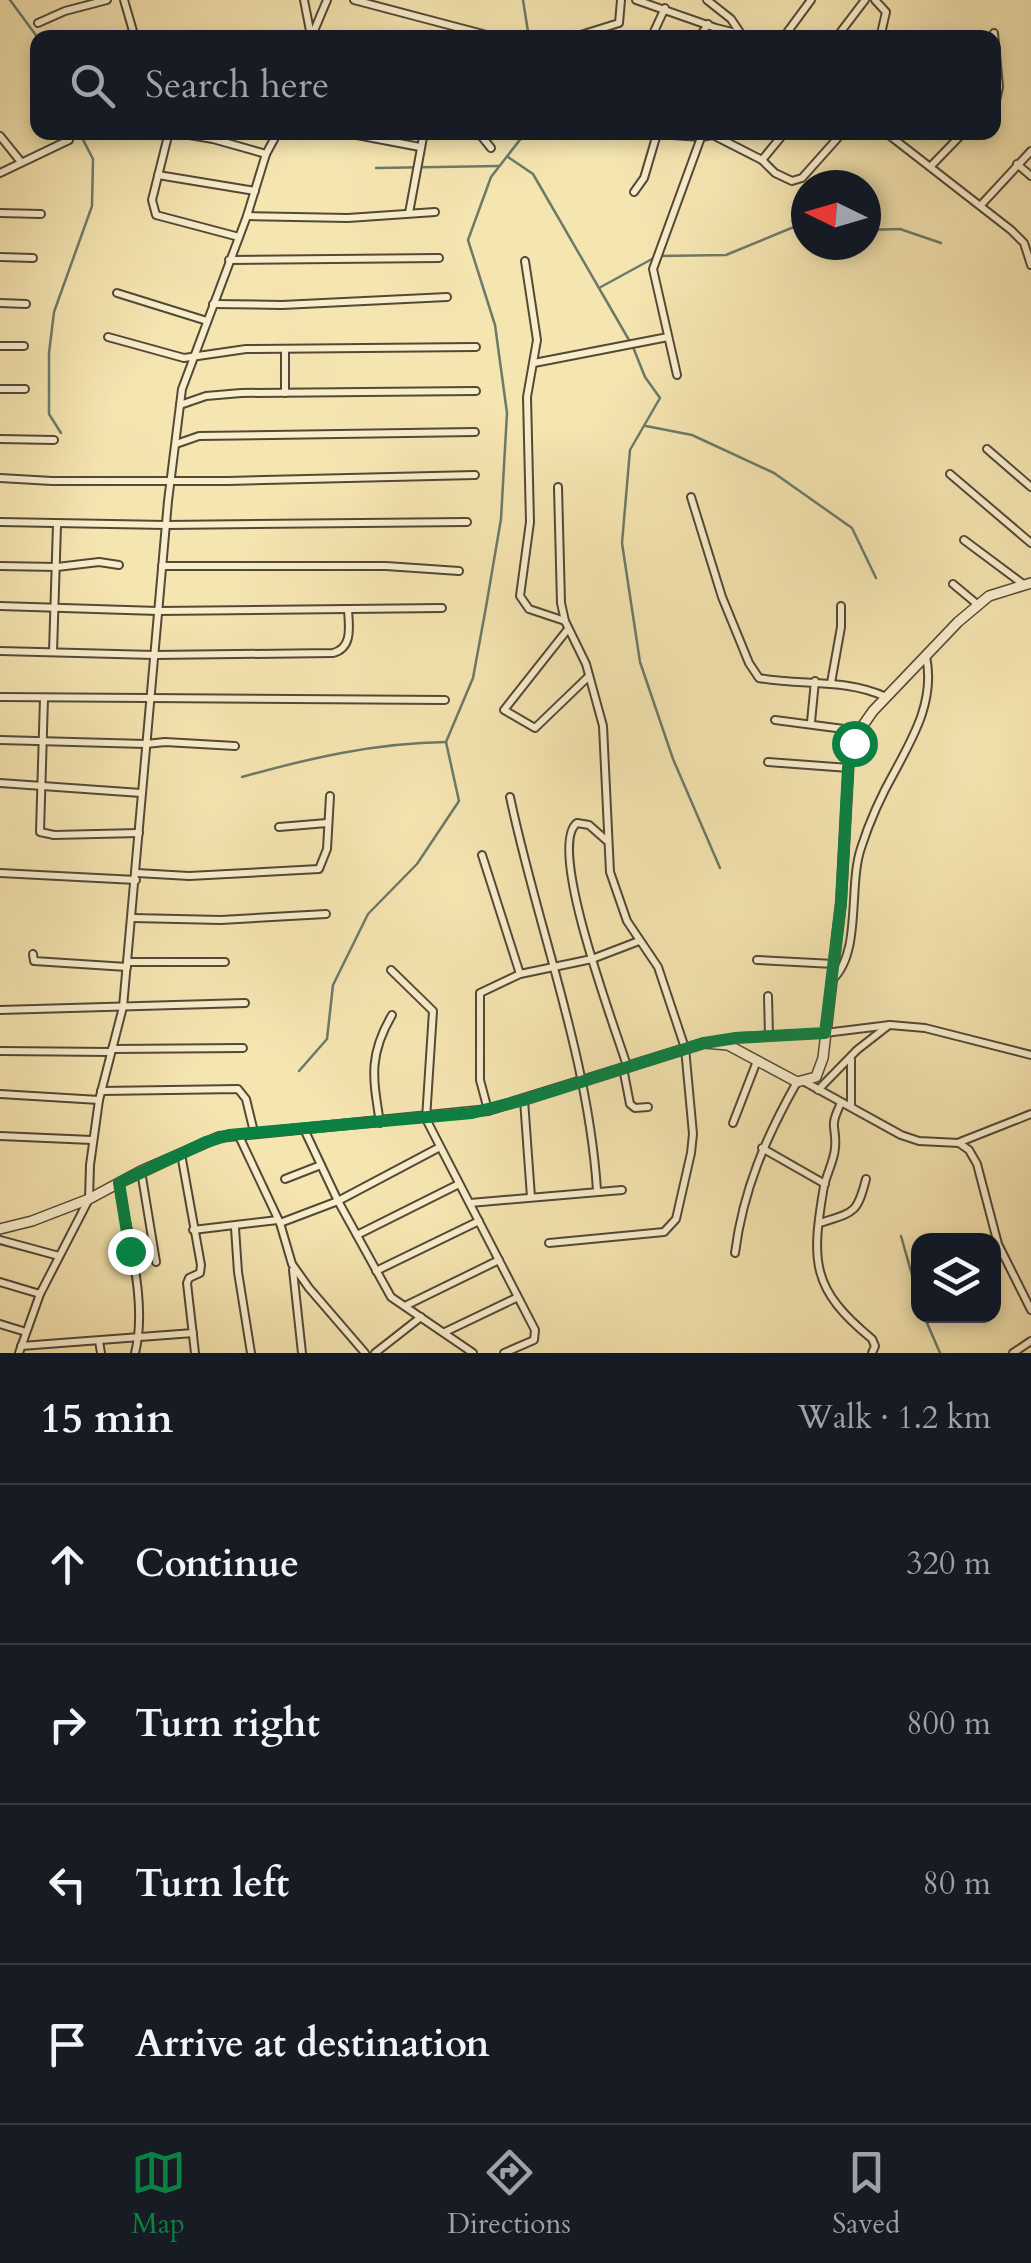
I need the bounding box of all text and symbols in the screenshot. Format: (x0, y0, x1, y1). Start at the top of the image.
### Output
search box (30, 30, 1001, 140)
icon: search (65, 58, 120, 113)
text: Search here (145, 59, 329, 111)
north arrow (791, 170, 881, 260)
route start (832, 721, 878, 767)
route end (108, 1229, 154, 1275)
map controls (911, 1233, 1001, 1323)
button: layers (911, 1233, 1001, 1323)
text: 15 min (40, 1390, 173, 1447)
text: Walk · 1.2 km (798, 1396, 991, 1440)
icon: ahead (40, 1537, 95, 1592)
text: Continue (135, 1538, 299, 1590)
text: 320 m (906, 1542, 991, 1586)
icon: right (40, 1697, 95, 1752)
text: Turn right (135, 1698, 320, 1750)
text: 800 m (906, 1702, 991, 1746)
icon: left (40, 1857, 95, 1912)
text: Turn left (135, 1858, 289, 1910)
text: 80 m (923, 1862, 991, 1906)
icon: arrive (40, 2017, 95, 2072)
text: Arrive at destination (135, 2018, 490, 2070)
tab: Map (131, 2145, 186, 2243)
tab: Directions (447, 2145, 571, 2243)
tab: Saved (832, 2145, 900, 2243)

